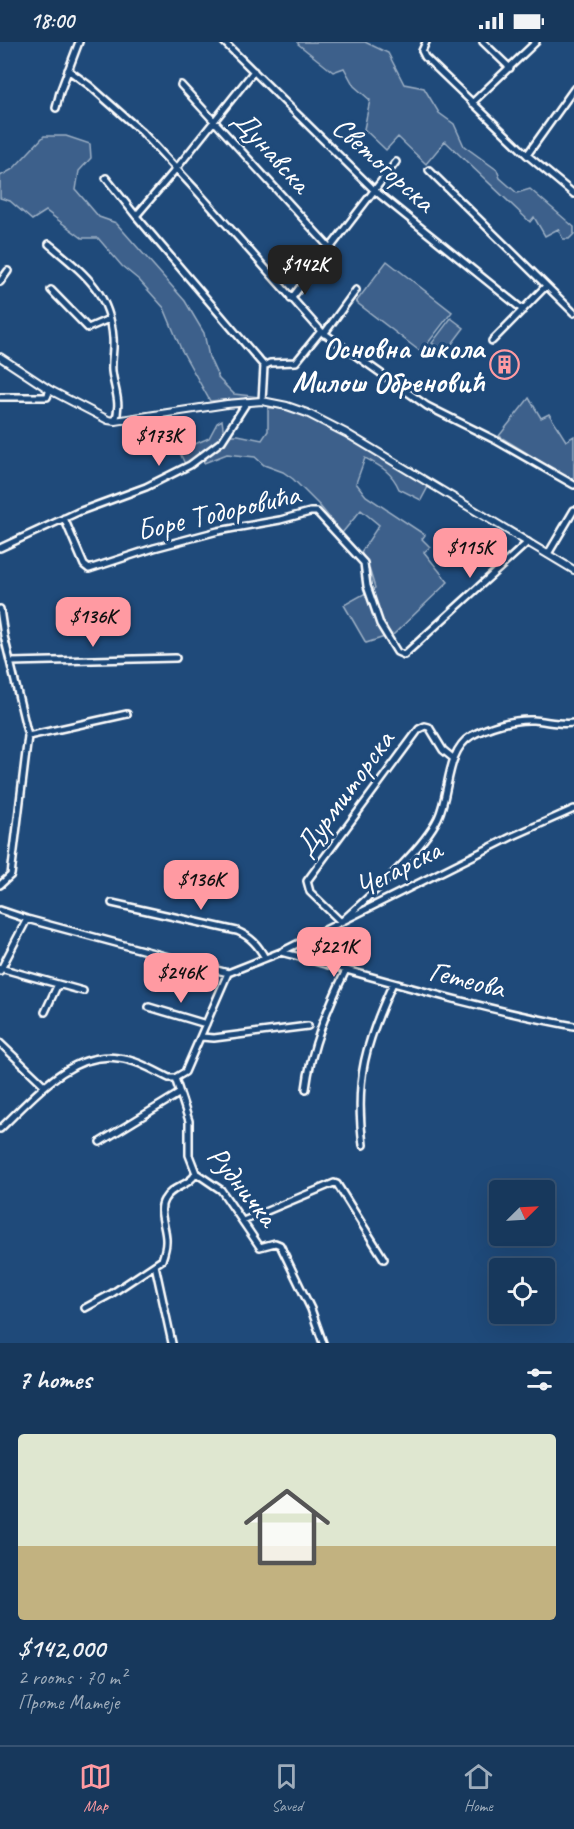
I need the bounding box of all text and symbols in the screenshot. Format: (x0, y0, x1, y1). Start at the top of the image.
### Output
text: 18:00 (30, 7, 74, 35)
street label: Дунавска (225, 101, 321, 203)
street label: Светогорска (325, 108, 445, 221)
pin: $142K (263, 245, 347, 296)
text: $142K (282, 252, 328, 277)
place label: Основна школа Милош Обреновић (292, 329, 487, 401)
building icon: Основна школа Милош Обреновић (489, 349, 521, 381)
pin: $173K (117, 416, 201, 467)
text: $173K (136, 423, 182, 448)
street label: Боре Тодоровића (133, 474, 305, 549)
pin: $115K (428, 528, 512, 579)
text: $115K (447, 535, 493, 560)
pin: $136K (51, 597, 135, 648)
text: $136K (70, 604, 116, 629)
street label: Дурмиторска (286, 721, 404, 863)
street label: Чегарска (348, 829, 450, 906)
pin: $136K (159, 860, 243, 911)
text: $136K (178, 867, 224, 892)
pin: $221K (292, 927, 376, 978)
text: $221K (311, 934, 357, 959)
street label: Гетеова (425, 951, 511, 1007)
pin: $246K (139, 953, 223, 1004)
text: $246K (158, 960, 204, 985)
street label: Рудничка (199, 1138, 289, 1236)
north arrow (489, 1180, 555, 1246)
map controls (489, 1180, 555, 1324)
button: locate (489, 1258, 555, 1324)
text: 7 homes (18, 1363, 91, 1396)
icon: filters (523, 1363, 556, 1396)
icon: home (233, 1473, 341, 1581)
text: $142,000 (18, 1632, 105, 1665)
text: 2 rooms · 70 m² (18, 1665, 126, 1690)
text: Проте Матеје (18, 1690, 119, 1715)
tab: Map (79, 1760, 112, 1816)
tab: Saved (270, 1760, 303, 1816)
tab: Home (462, 1760, 495, 1816)

